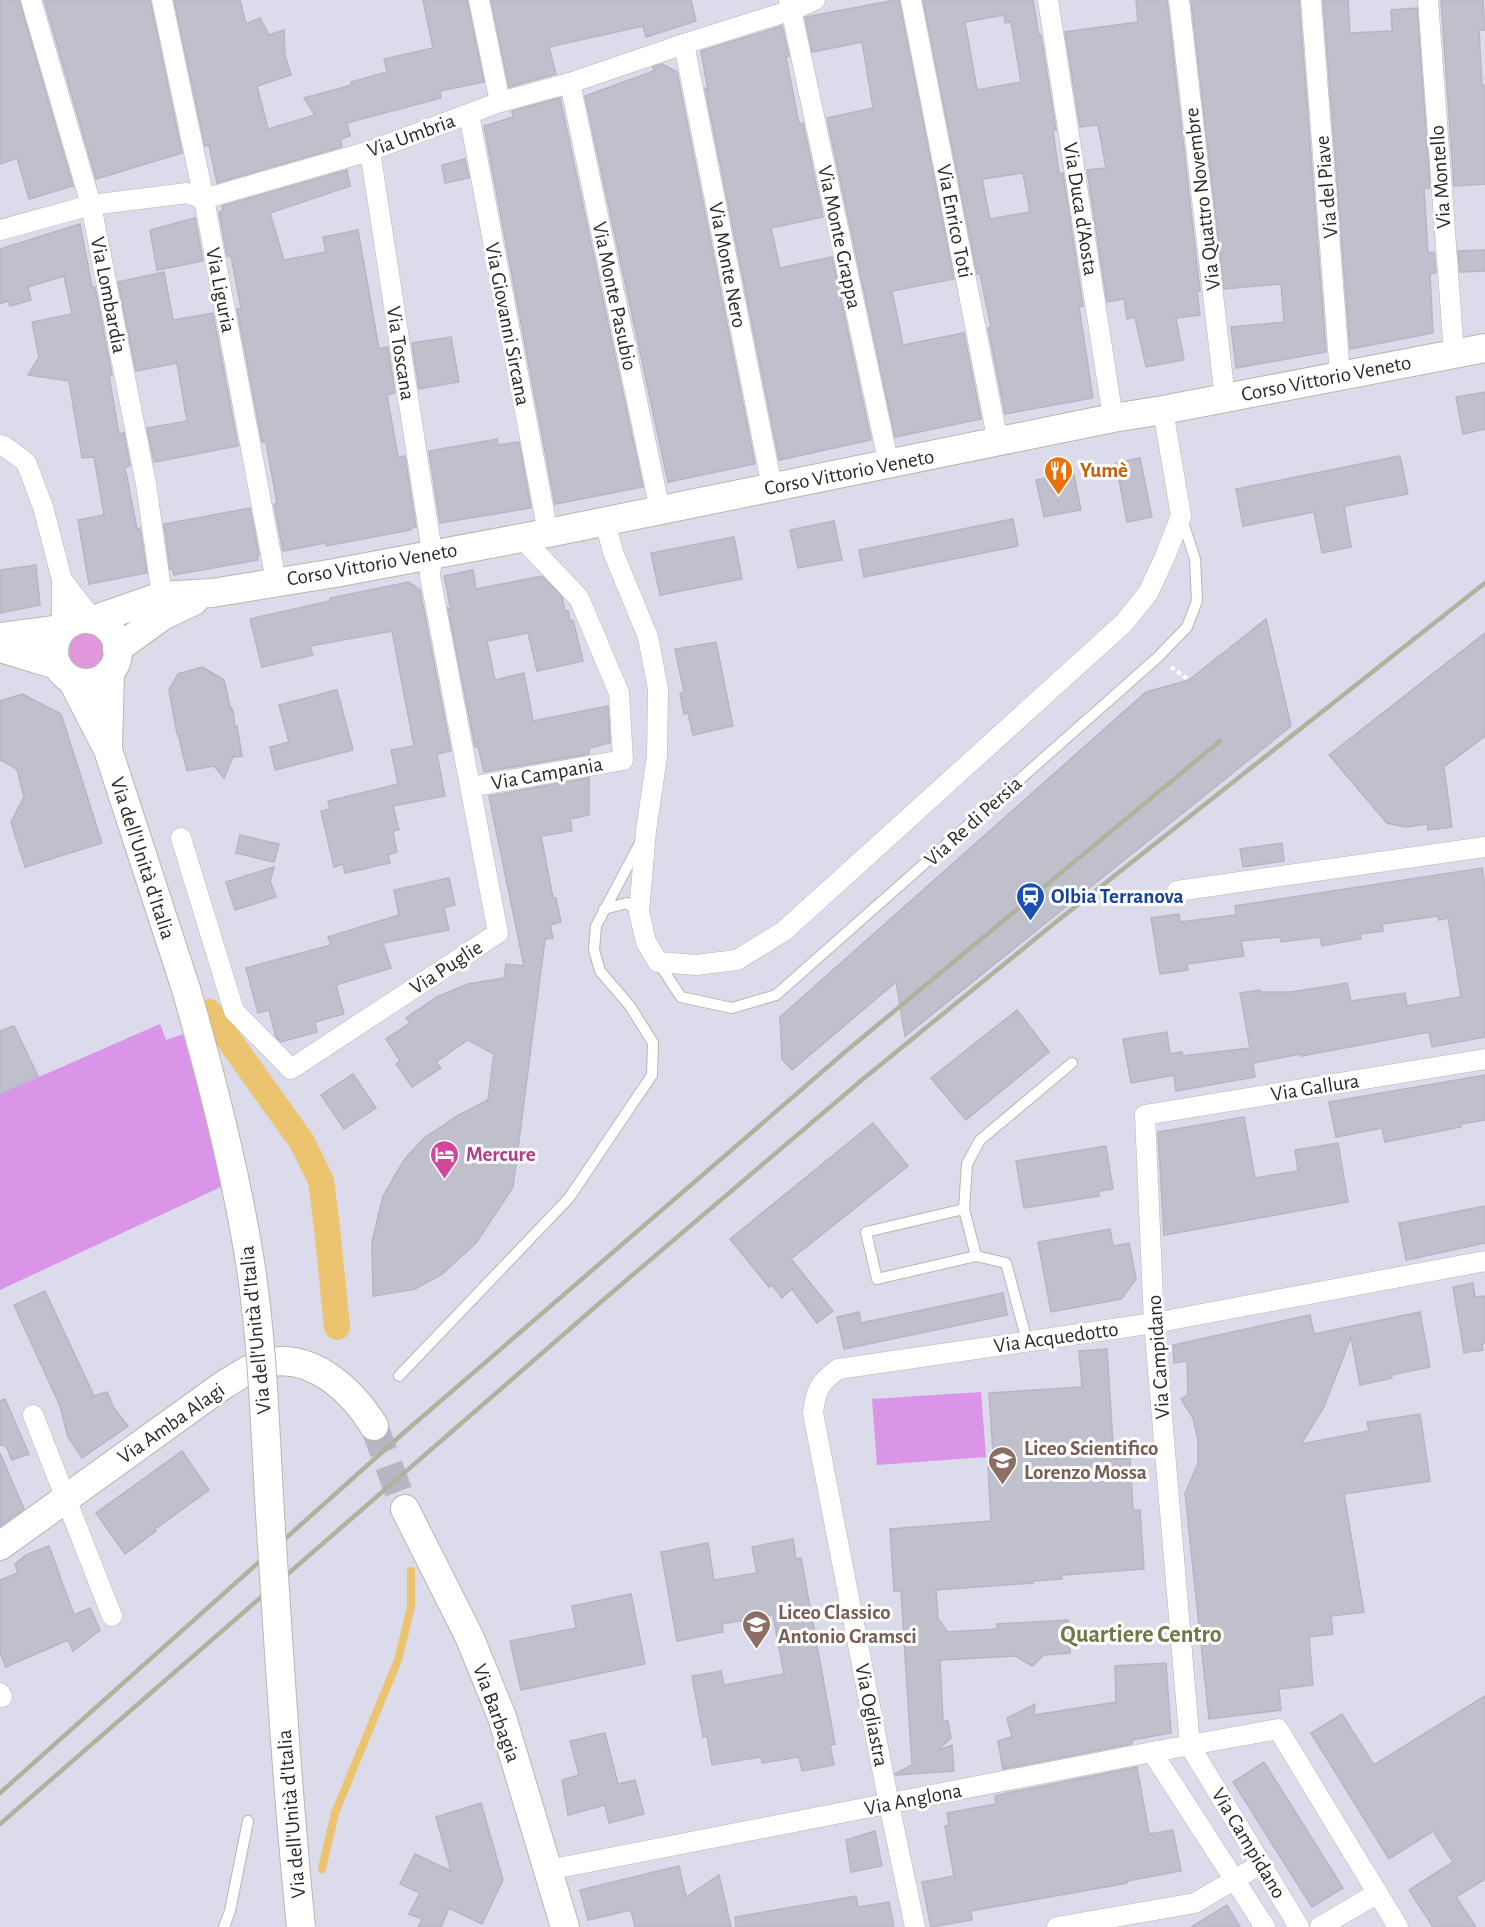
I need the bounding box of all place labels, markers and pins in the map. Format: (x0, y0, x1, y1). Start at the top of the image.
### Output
restaurant icon: Yumè (1043, 454, 1075, 496)
place label: Yumè (1080, 460, 1128, 481)
station icon: Olbia Terranova (1014, 880, 1046, 922)
place label: Olbia Terranova (1051, 886, 1184, 907)
hotel icon: Mercure (429, 1138, 461, 1180)
place label: Mercure (466, 1144, 536, 1165)
place label: Liceo Scientifico Lorenzo Mossa (1024, 1438, 1158, 1483)
school or university icon: Liceo Scientifico Lorenzo Mossa (987, 1444, 1019, 1486)
place label: Liceo Classico Antonio Gramsci (778, 1602, 917, 1647)
school or university icon: Liceo Classico Antonio Gramsci (741, 1608, 773, 1650)

